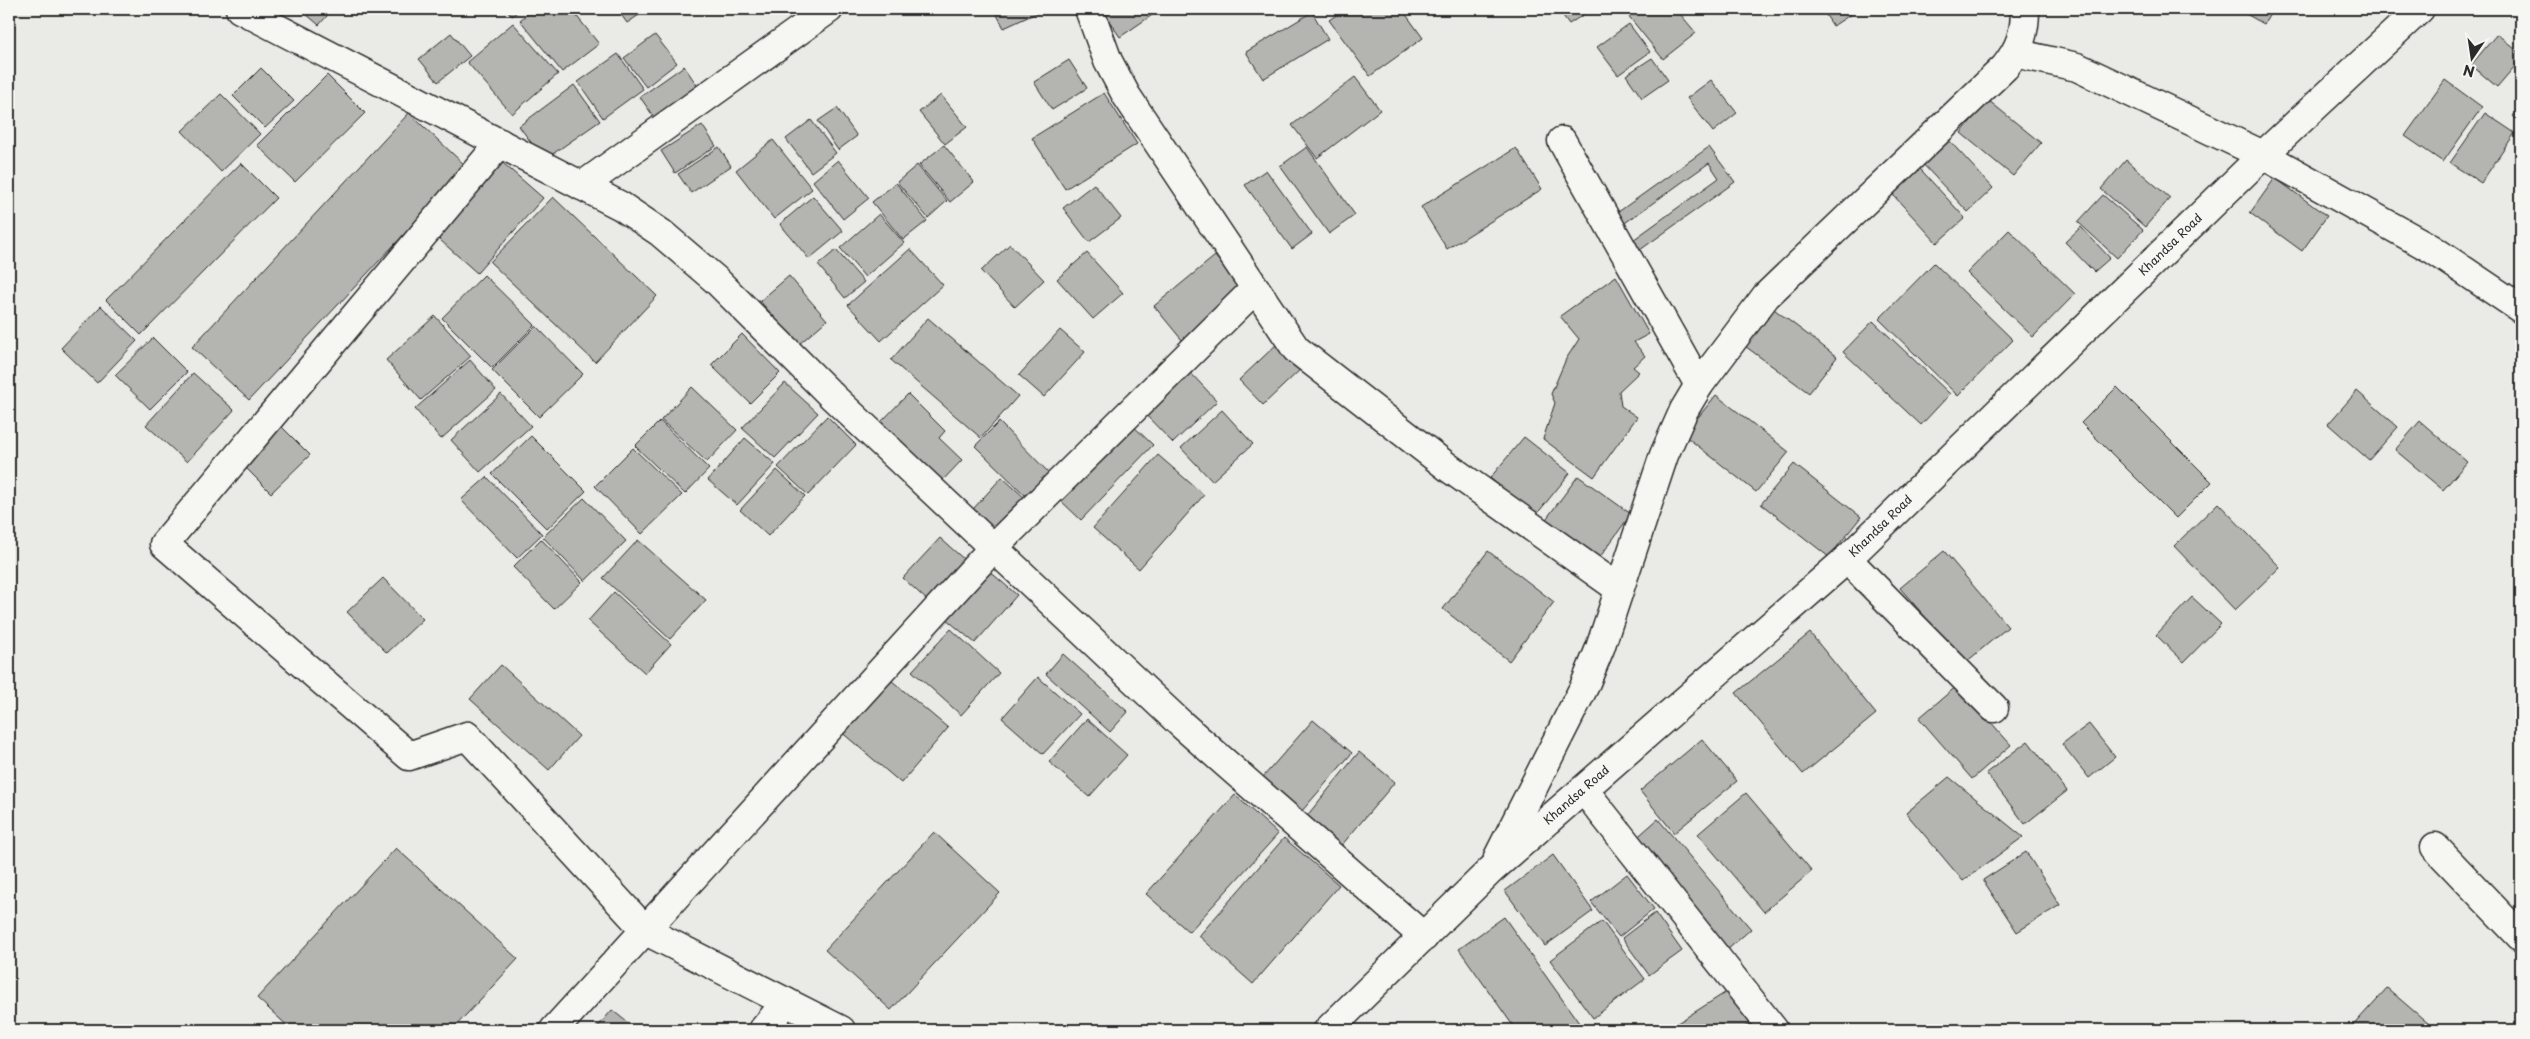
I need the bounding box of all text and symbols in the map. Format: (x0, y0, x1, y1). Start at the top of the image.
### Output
north arrow (2448, 32, 2498, 82)
text: N (2461, 60, 2477, 83)
street label: Khandsa Road (2134, 209, 2206, 279)
street label: Khandsa Road (1844, 490, 1916, 561)
street label: Khandsa Road (1539, 761, 1613, 829)

